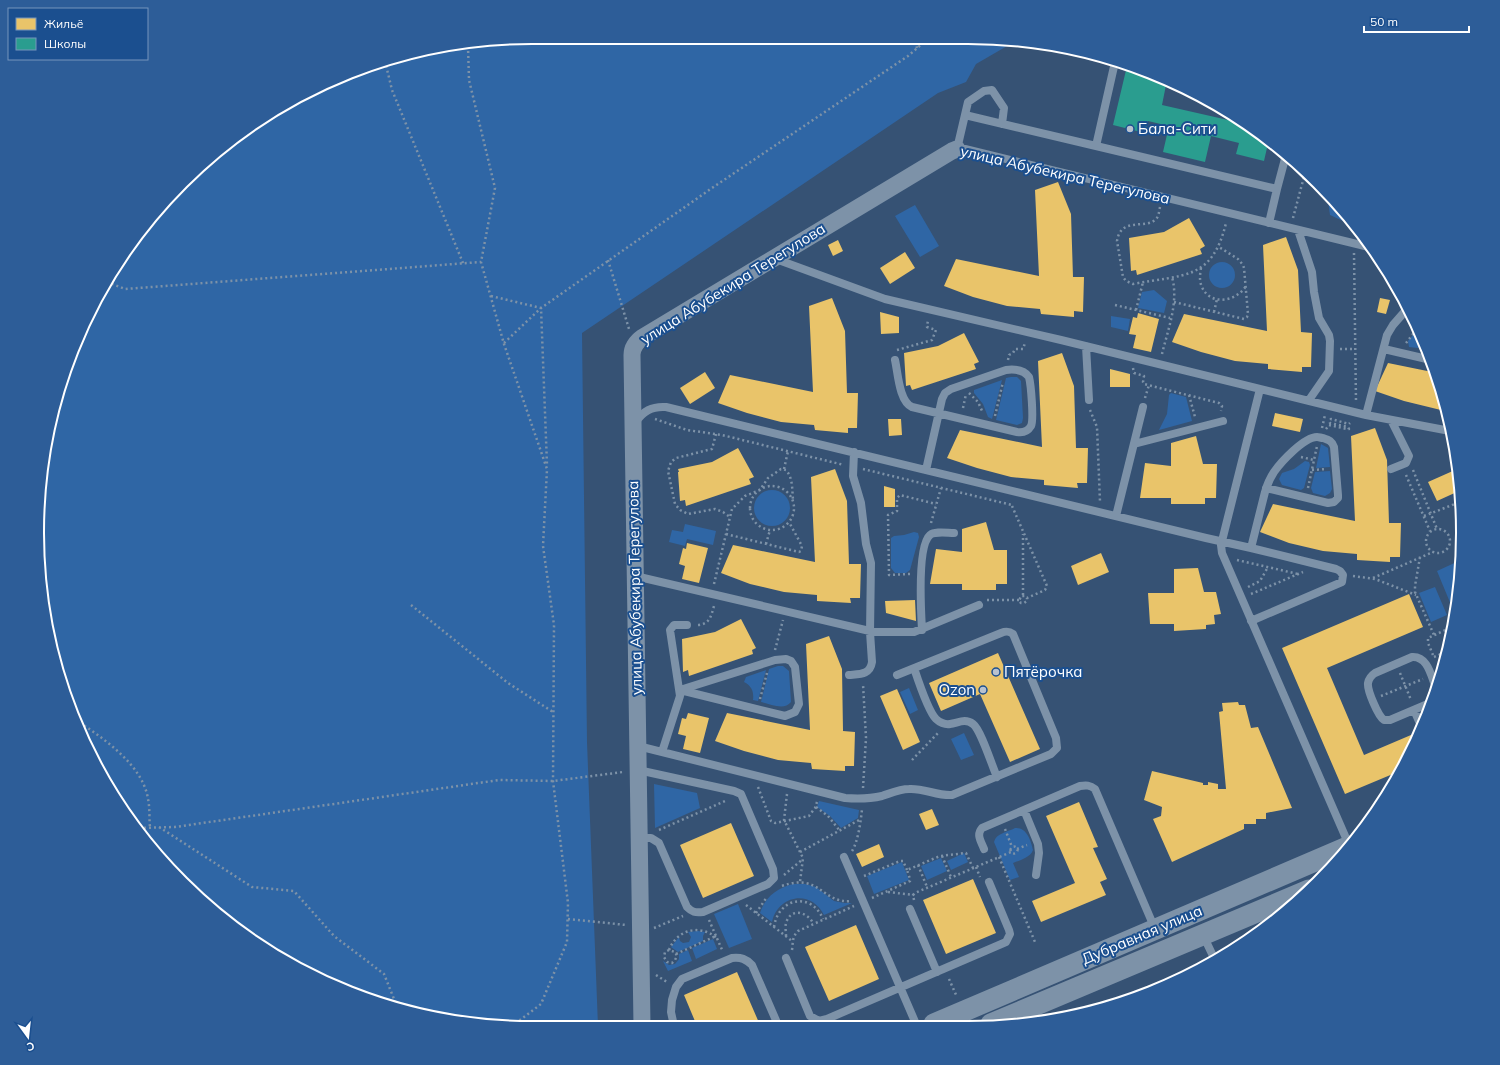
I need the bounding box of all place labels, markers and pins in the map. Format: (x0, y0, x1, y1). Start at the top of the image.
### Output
place label: Бала-Сити (1138, 119, 1217, 138)
marker: Бала-Сити (1125, 124, 1135, 134)
place label: Пятёрочка (1004, 662, 1082, 681)
marker: Пятёрочка (991, 667, 1001, 677)
place label: Ozon (938, 680, 975, 699)
marker: Ozon (978, 685, 988, 695)

